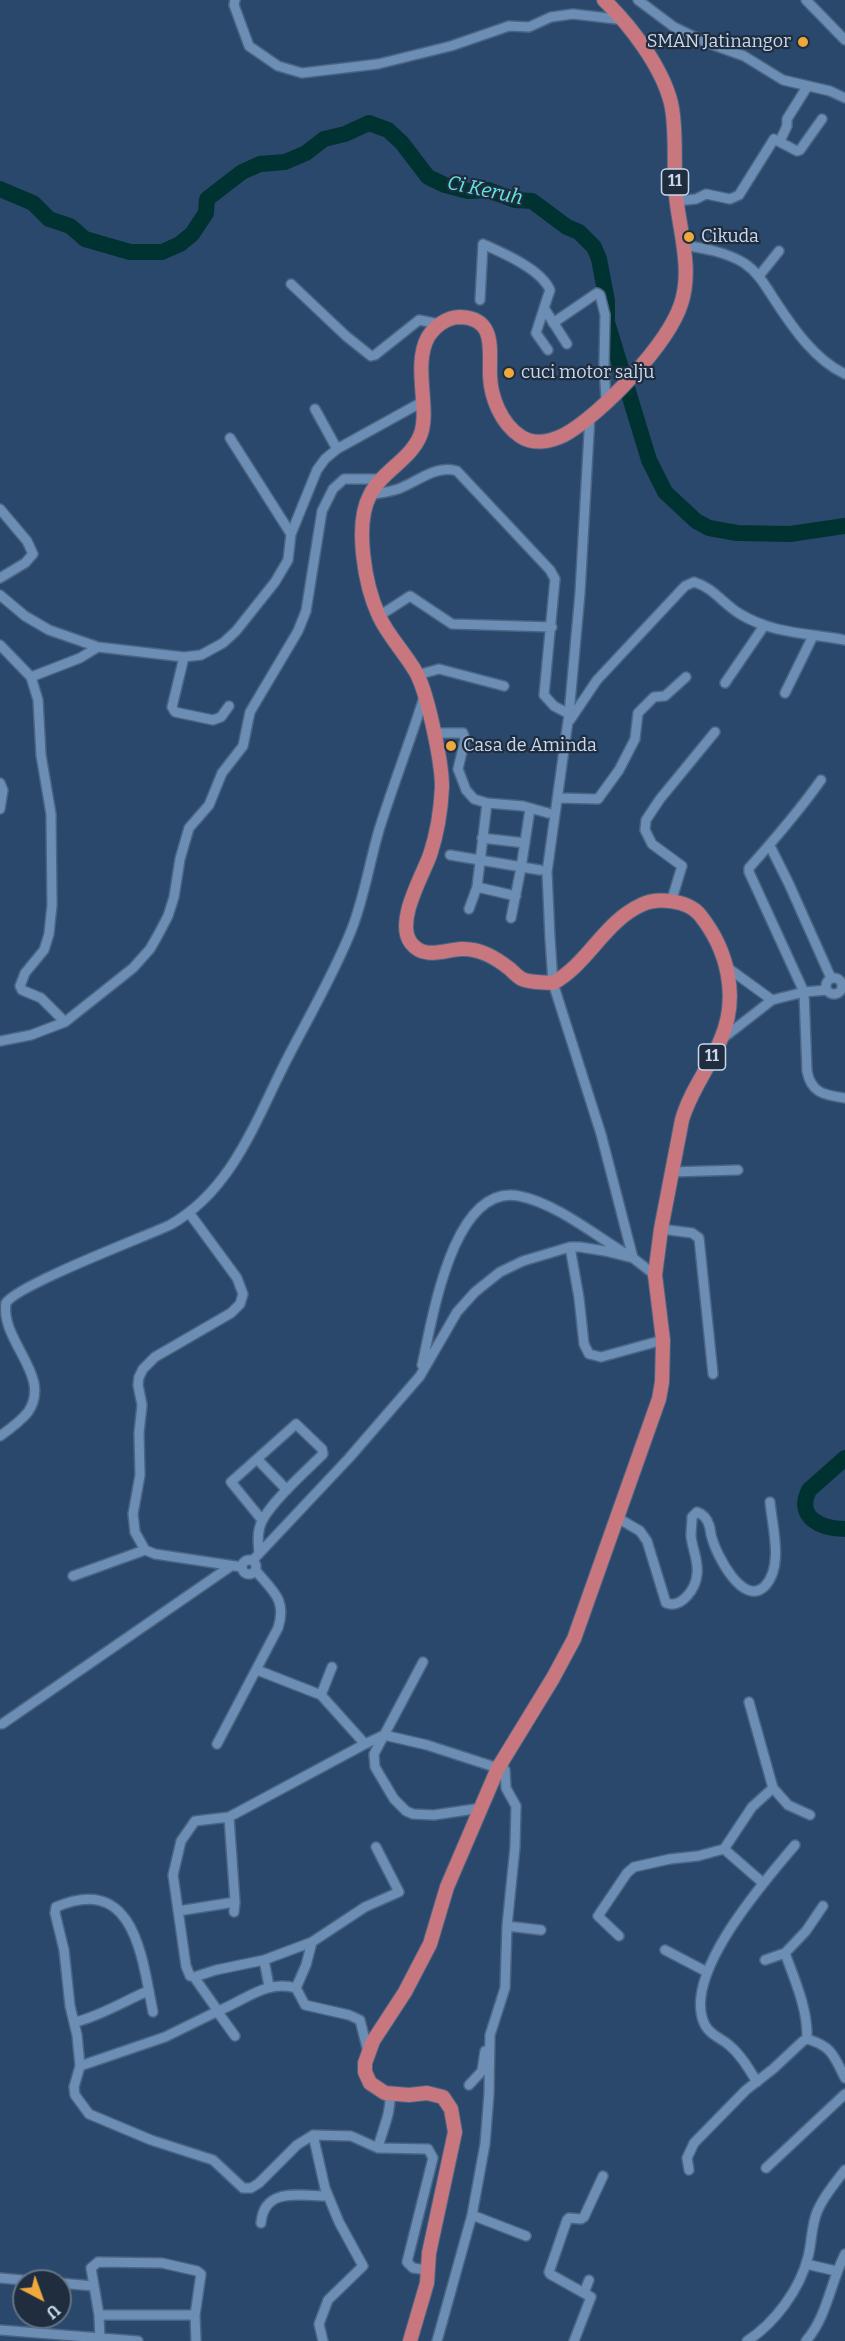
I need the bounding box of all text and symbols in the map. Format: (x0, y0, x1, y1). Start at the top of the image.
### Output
place label: SMAN Jatinangor (647, 31, 791, 53)
marker: SMAN Jatinangor (796, 35, 810, 49)
road number: 11 (662, 169, 688, 195)
water label: Ci Keruh (445, 171, 525, 211)
place label: Cikuda (701, 226, 759, 248)
marker: Cikuda (682, 230, 696, 244)
place label: cuci motor salju (521, 362, 654, 384)
marker: cuci motor salju (502, 366, 516, 380)
place label: Casa de Aminda (463, 735, 597, 757)
marker: Casa de Aminda (444, 739, 458, 753)
road number: 11 (698, 1044, 726, 1070)
north arrow (12, 2269, 72, 2329)
text: U (42, 2300, 64, 2323)

